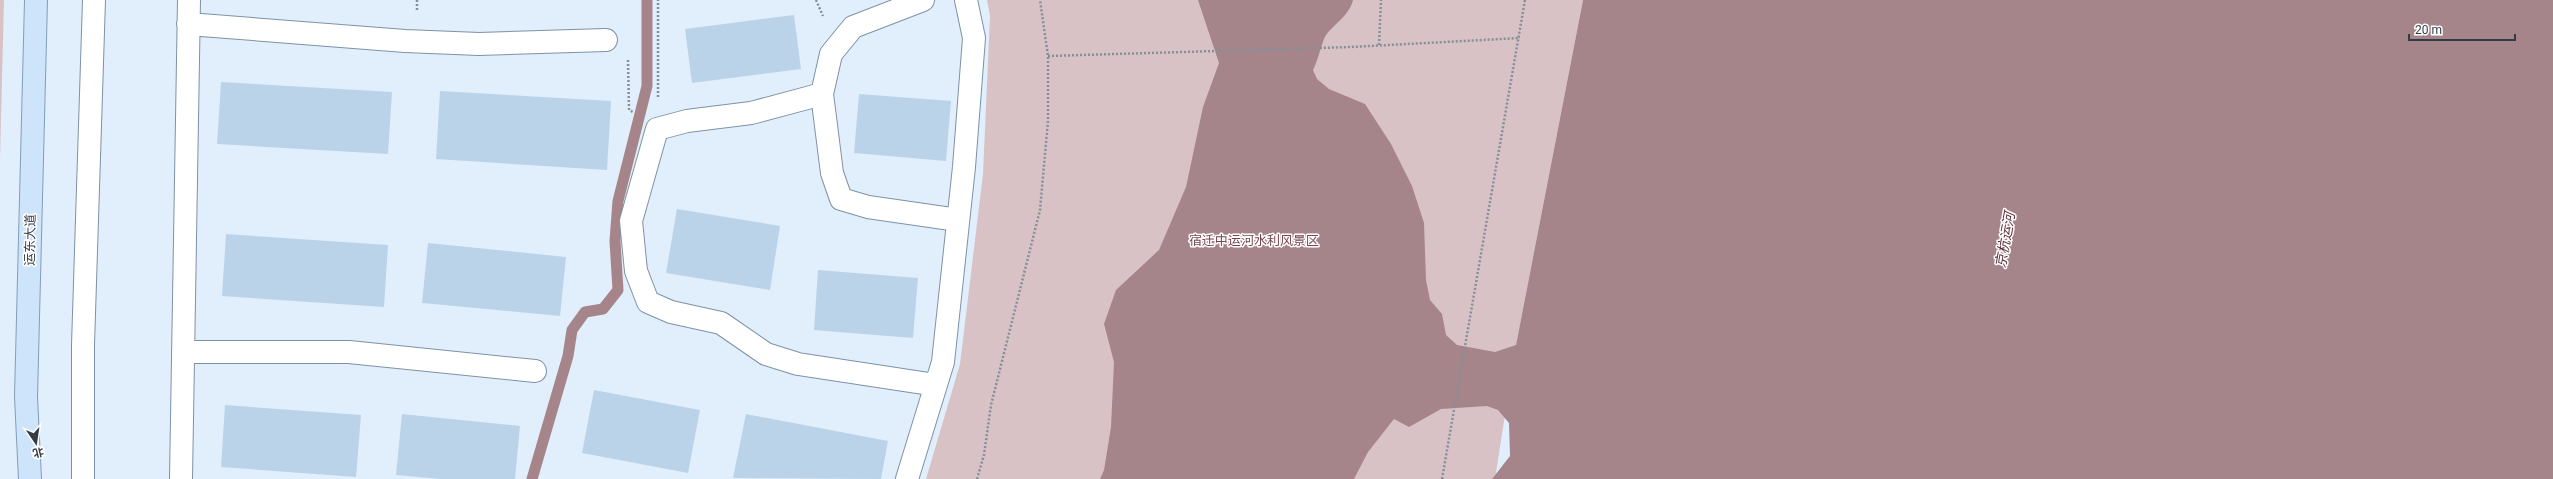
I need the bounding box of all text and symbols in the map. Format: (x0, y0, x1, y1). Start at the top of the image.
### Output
scale bar (2409, 16, 2515, 42)
text: 20 m (2415, 23, 2442, 37)
water label: 京杭运河 (1992, 208, 2018, 269)
street label: 运东大道 (22, 214, 38, 266)
park label: 宿迁中运河水利风景区 (1189, 233, 1319, 248)
north arrow (16, 423, 56, 463)
text: 北 (31, 445, 45, 460)

